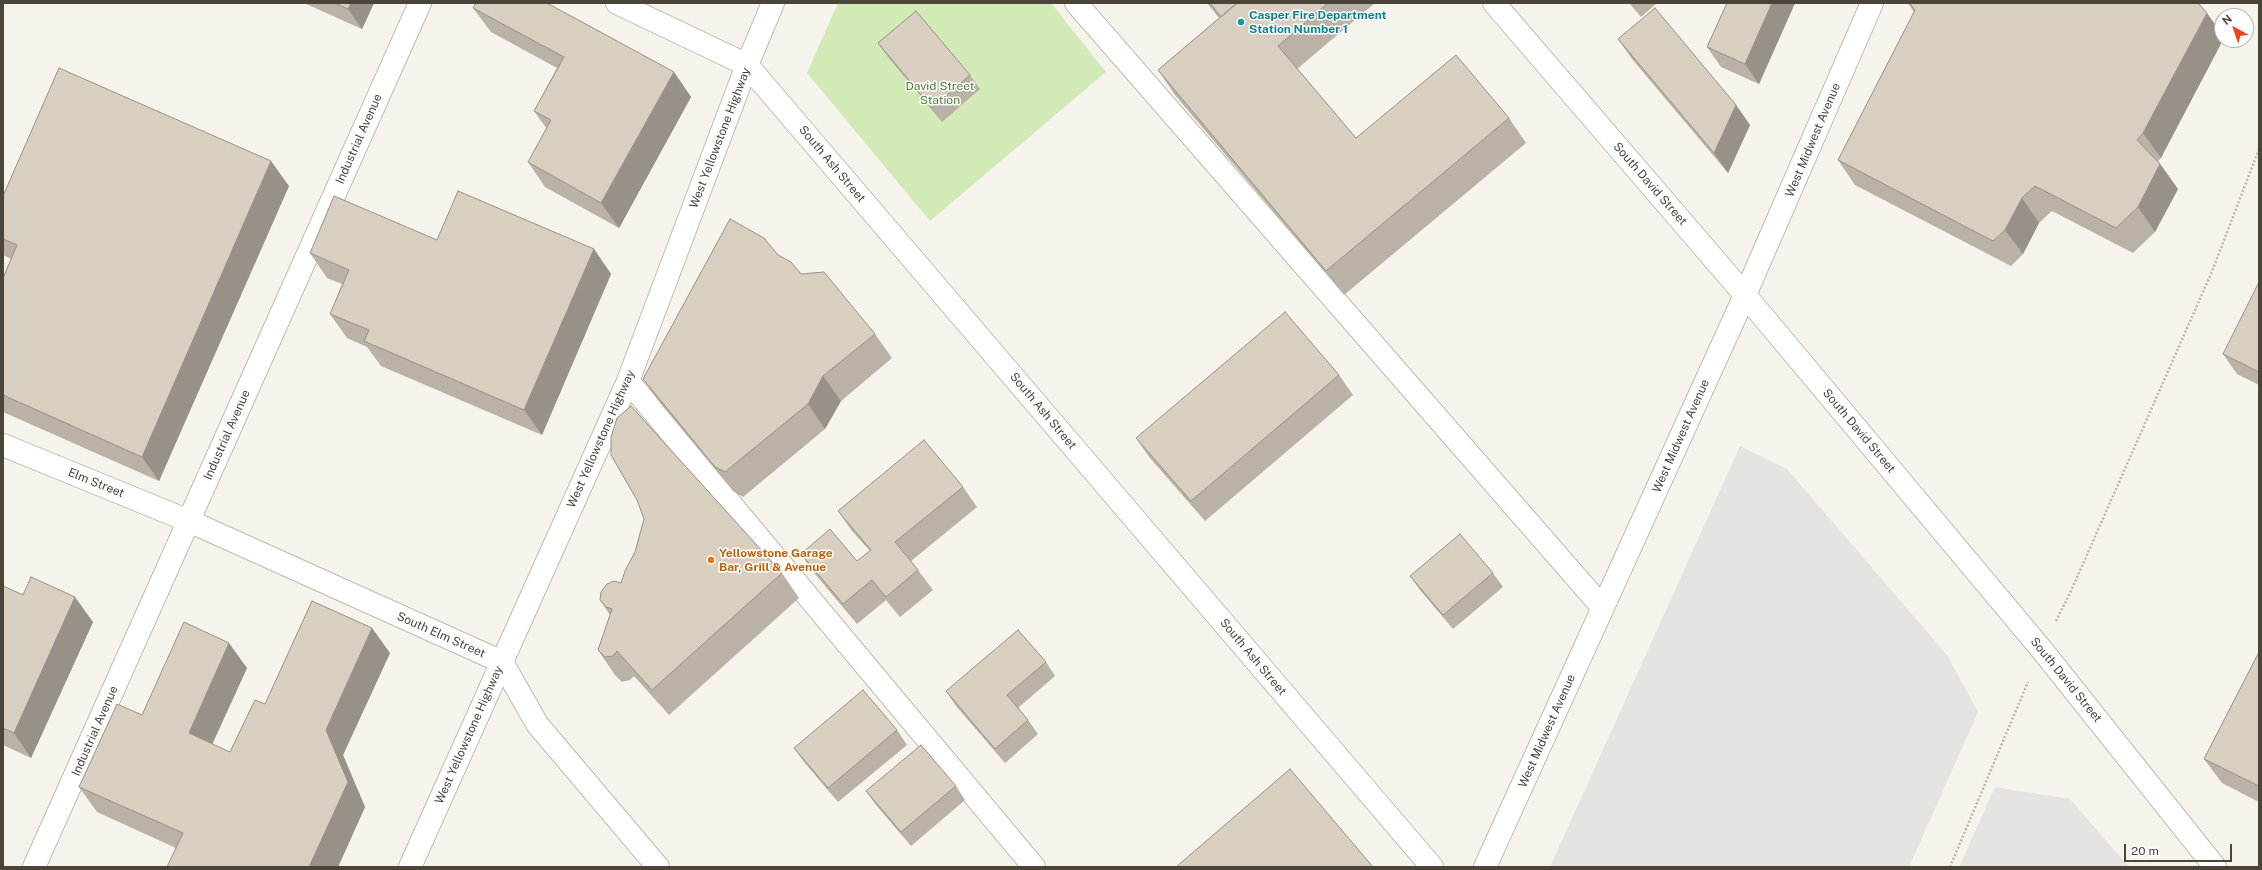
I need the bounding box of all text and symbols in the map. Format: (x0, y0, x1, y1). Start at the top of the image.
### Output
place label: Casper Fire Department Station Number 1 (1249, 8, 1387, 36)
north arrow (2214, 8, 2254, 48)
text: N (2220, 12, 2234, 27)
marker: Casper Fire Department Station Number 1 (1236, 17, 1246, 27)
street label: West Yellowstone Highway (686, 66, 754, 210)
park label: David Street Station (906, 79, 974, 107)
street label: West Midwest Avenue (1782, 81, 1844, 199)
street label: Industrial Avenue (333, 92, 385, 186)
street label: South Ash Street (796, 123, 868, 205)
street label: South David Street (1610, 140, 1690, 228)
street label: West Yellowstone Highway (564, 368, 638, 510)
street label: South Ash Street (1007, 370, 1079, 452)
street label: West Midwest Avenue (1649, 377, 1713, 495)
street label: South David Street (1820, 386, 1898, 476)
street label: Industrial Avenue (201, 388, 253, 482)
street label: Elm Street (66, 465, 126, 501)
place label: Yellowstone Garage Bar, Grill & Avenue (719, 546, 833, 574)
marker: Yellowstone Garage Bar, Grill & Avenue (706, 555, 716, 565)
street label: South Elm Street (394, 609, 488, 661)
street label: South Ash Street (1217, 616, 1289, 698)
street label: South David Street (2027, 635, 2105, 725)
street label: West Yellowstone Highway (432, 664, 506, 806)
street label: West Midwest Avenue (1515, 672, 1579, 790)
street label: Industrial Avenue (69, 684, 121, 778)
scale bar (2126, 836, 2234, 862)
text: 20 m (2131, 844, 2159, 858)

